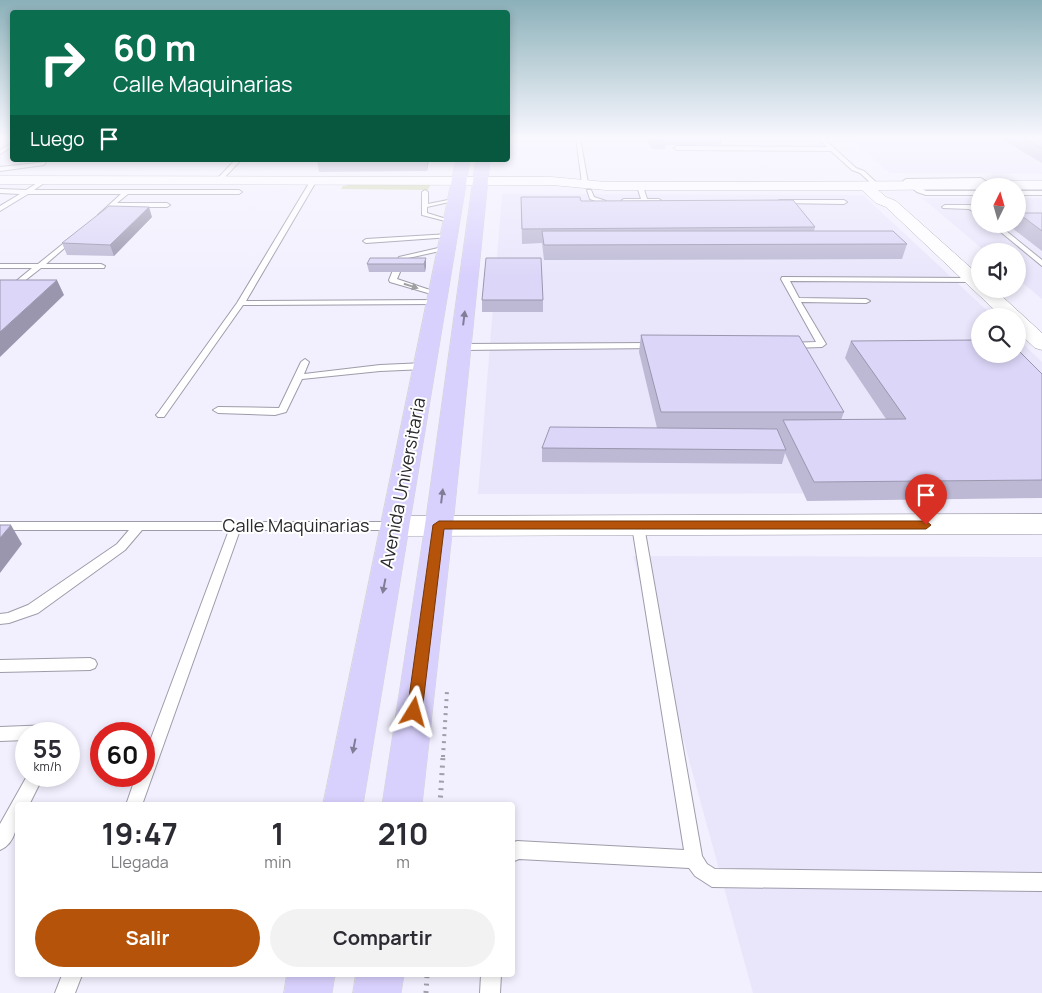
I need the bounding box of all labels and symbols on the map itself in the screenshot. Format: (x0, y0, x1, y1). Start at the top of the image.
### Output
north arrow (971, 178, 1026, 232)
one-way arrow (404, 283, 419, 290)
one-way arrow (460, 309, 468, 325)
street label: Avenida Universitaria (374, 395, 430, 570)
pin (905, 474, 947, 525)
one-way arrow (438, 488, 446, 504)
street label: Calle Maquinarias (223, 513, 369, 537)
one-way arrow (380, 579, 388, 594)
position arrow (387, 685, 439, 737)
speed limit sign: 60 (90, 722, 155, 787)
one-way arrow (350, 739, 358, 754)

